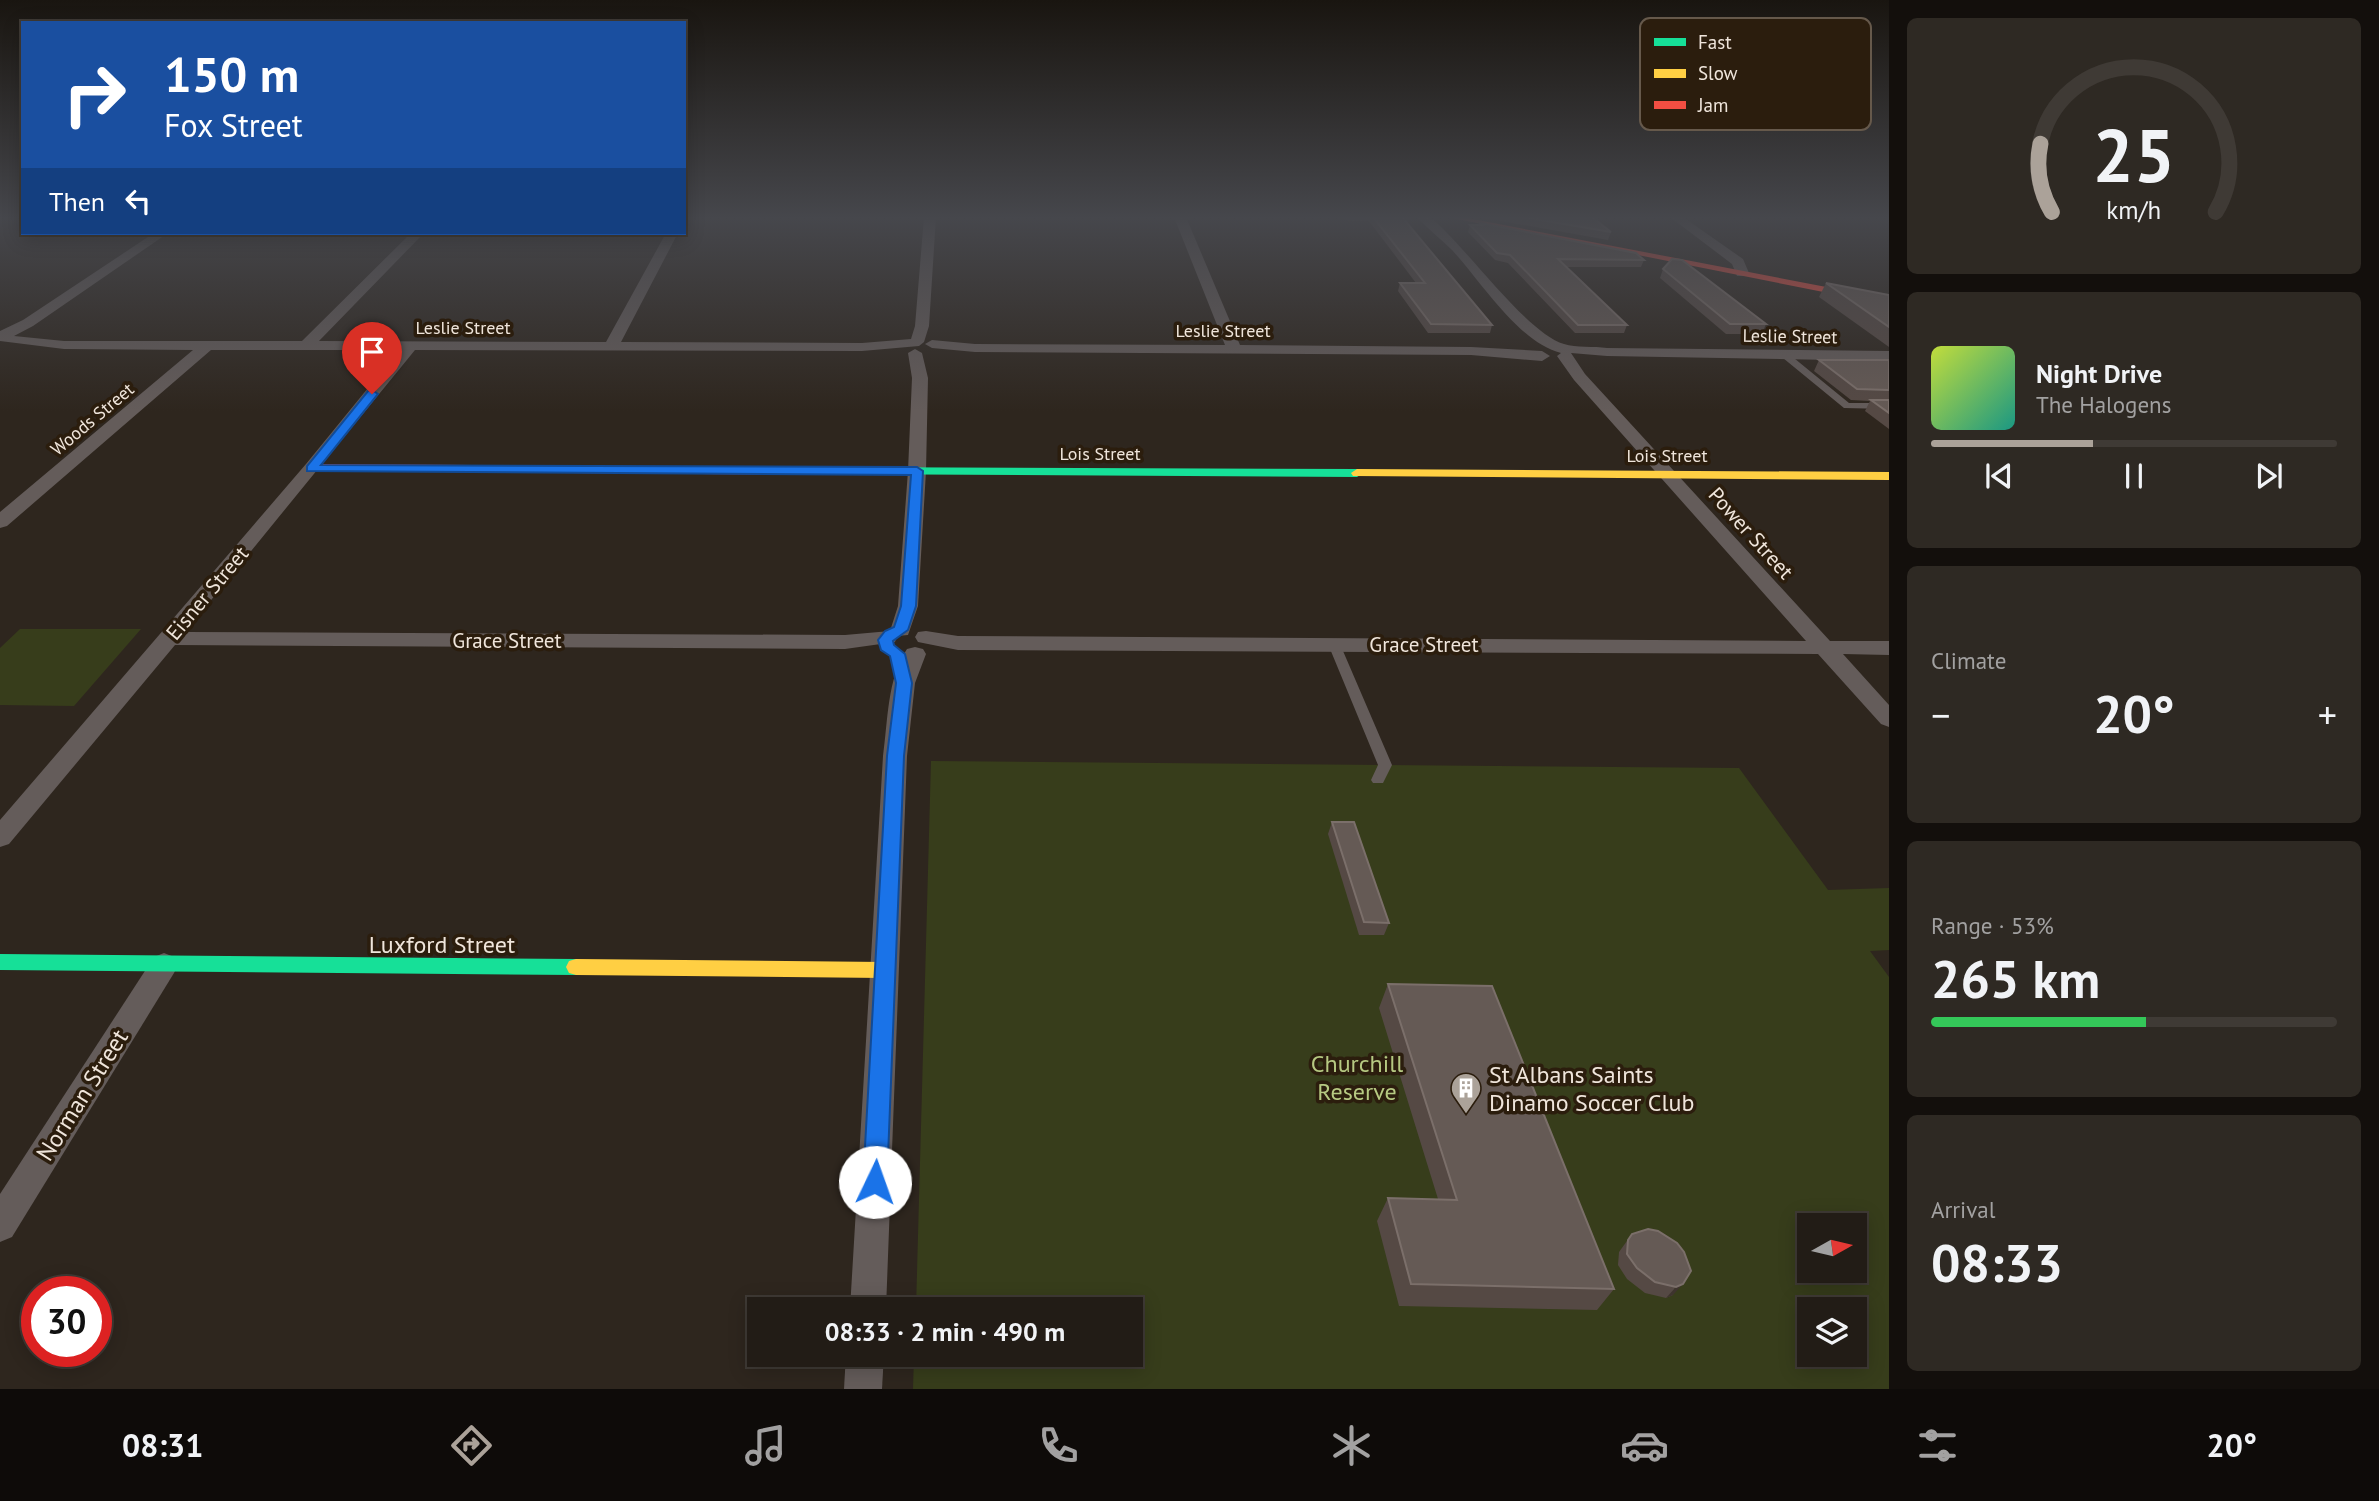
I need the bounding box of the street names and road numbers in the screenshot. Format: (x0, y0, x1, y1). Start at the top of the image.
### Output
street label: Leslie Street (416, 316, 510, 339)
street label: Leslie Street (1176, 319, 1270, 342)
street label: Leslie Street (1742, 324, 1838, 348)
street label: Woods Street (46, 378, 138, 460)
street label: Lois Street (1059, 442, 1141, 465)
street label: Lois Street (1626, 444, 1708, 467)
street label: Power Street (1703, 482, 1799, 584)
street label: Eisner Street (160, 541, 254, 645)
street label: Grace Street (452, 627, 562, 654)
street label: Grace Street (1369, 631, 1479, 658)
street label: Luxford Street (369, 929, 515, 960)
street label: Norman Street (29, 1023, 135, 1167)

